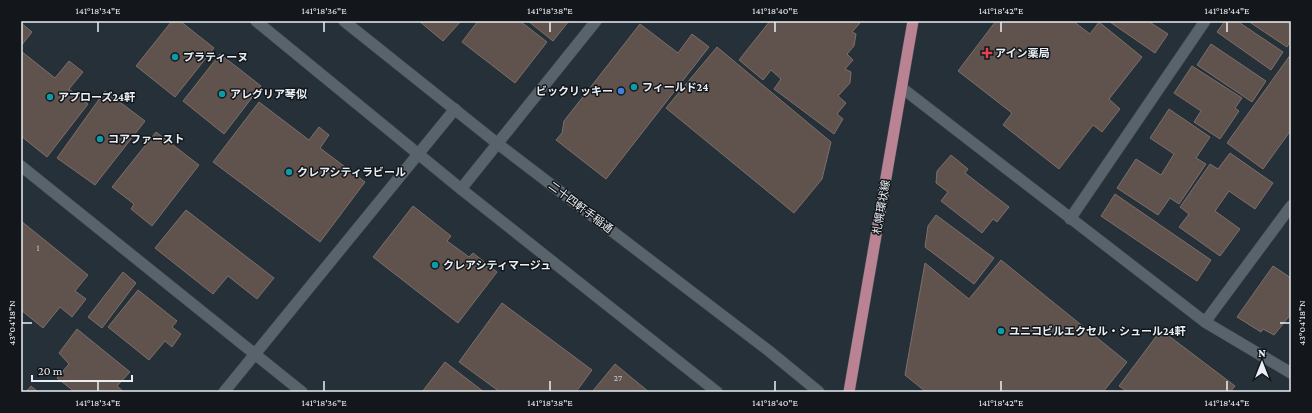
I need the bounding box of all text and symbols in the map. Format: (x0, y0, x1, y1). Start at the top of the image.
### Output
text: 141°18'34"E (76, 5, 121, 16)
text: 141°18'36"E (301, 5, 347, 16)
text: 141°18'38"E (527, 5, 573, 16)
text: 141°18'40"E (752, 5, 798, 16)
text: 141°18'42"E (979, 5, 1024, 16)
text: 141°18'44"E (1204, 5, 1250, 16)
place label: アイン薬局 (995, 47, 1049, 59)
marker: アイン薬局 (982, 48, 992, 58)
place label: プラティーヌ (183, 51, 248, 63)
marker: プラティーヌ (170, 52, 180, 62)
place label: フィールド24 (642, 81, 708, 93)
marker: フィールド24 (629, 82, 639, 92)
place label: ビックリッキー (536, 85, 613, 97)
marker: ビックリッキー (616, 86, 626, 96)
place label: アレグリア琴似 (230, 88, 307, 100)
marker: アレグリア琴似 (217, 89, 227, 99)
place label: アプローズ24軒 (58, 91, 135, 103)
marker: アプローズ24軒 (45, 92, 55, 102)
place label: コアファースト (108, 133, 184, 145)
marker: コアファースト (95, 134, 105, 144)
place label: クレアシティラビール (297, 166, 406, 178)
marker: クレアシティラビール (284, 167, 294, 177)
street label: 二十四軒手稲通 (547, 179, 615, 235)
street label: 札幌環状線 (870, 179, 892, 235)
house number: 1 (37, 243, 40, 253)
place label: クレアシティマージュ (443, 259, 551, 271)
marker: クレアシティマージュ (430, 260, 440, 270)
text: 43°04'18"N (6, 300, 17, 346)
text: 43°04'18"N (1296, 300, 1307, 346)
place label: ユニコビルエクセル・シュール24軒 (1009, 325, 1186, 337)
marker: ユニコビルエクセル・シュール24軒 (996, 326, 1006, 336)
north arrow (1242, 343, 1282, 383)
text: N (1258, 347, 1266, 359)
scale bar (32, 357, 132, 383)
text: 20 m (38, 364, 63, 378)
house number: 27 (614, 373, 622, 383)
text: 141°18'34"E (76, 397, 121, 408)
text: 141°18'36"E (301, 397, 347, 408)
text: 141°18'38"E (527, 397, 573, 408)
text: 141°18'40"E (752, 397, 798, 408)
text: 141°18'42"E (979, 397, 1024, 408)
text: 141°18'44"E (1204, 397, 1250, 408)

